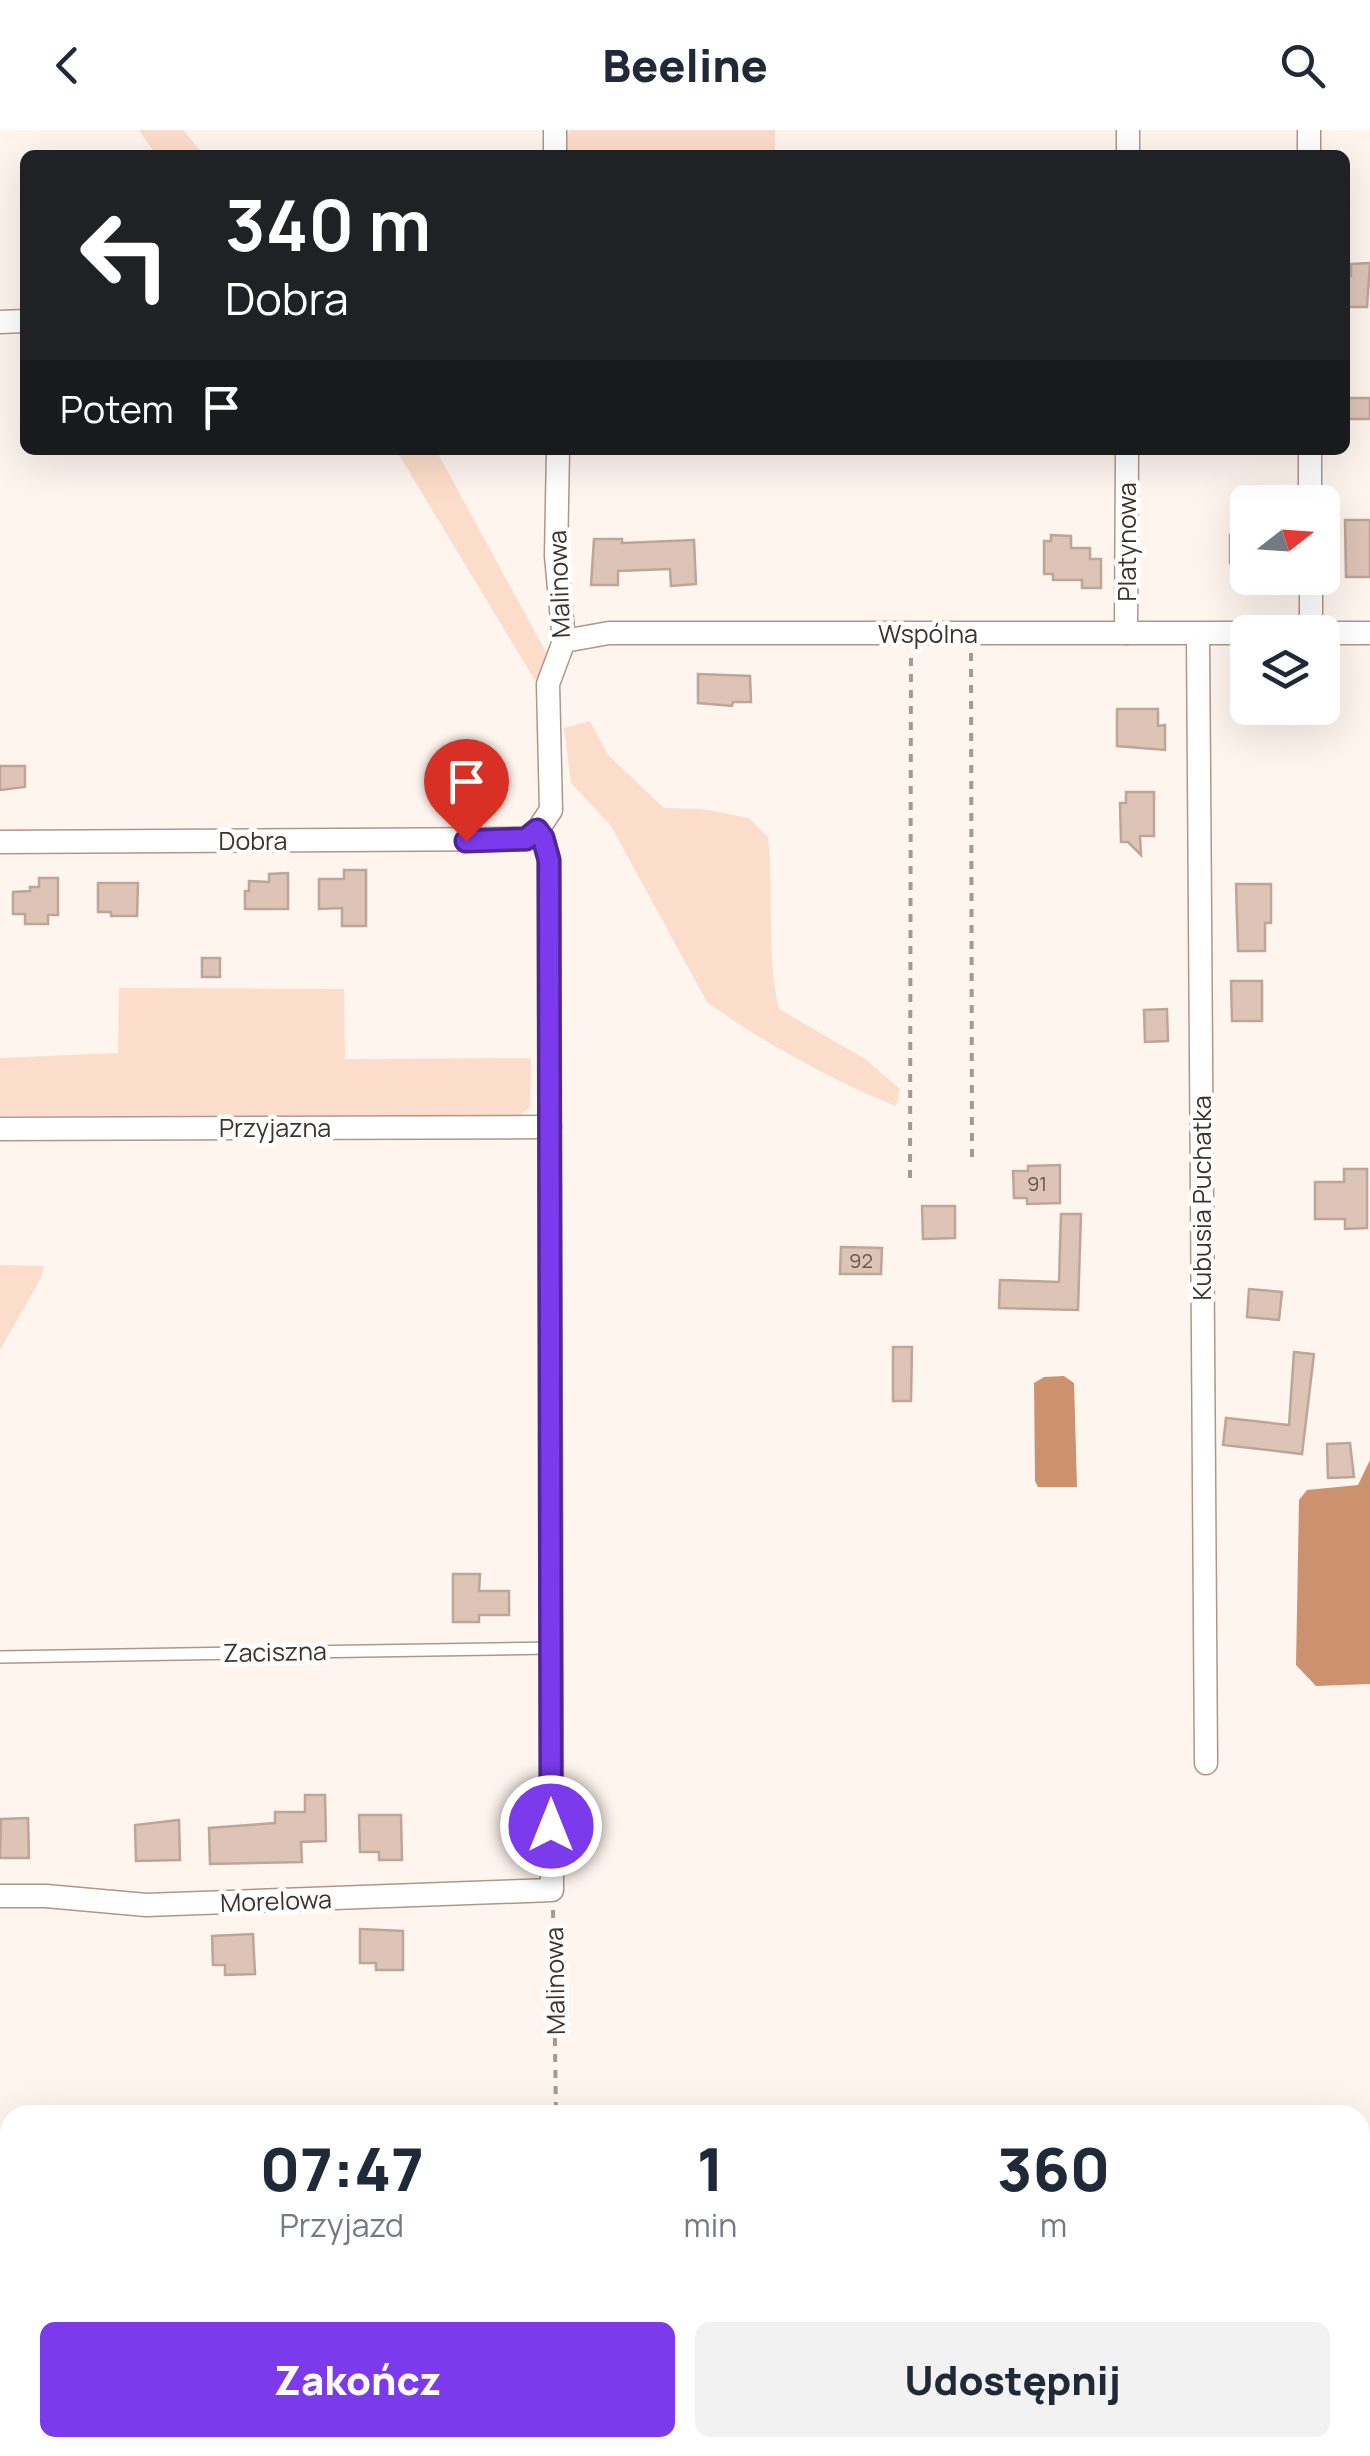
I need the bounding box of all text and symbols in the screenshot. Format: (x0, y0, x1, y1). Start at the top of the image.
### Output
text: Beeline (602, 34, 768, 96)
icon: back (40, 38, 95, 93)
icon: search (1275, 38, 1330, 93)
text: 340 m (225, 176, 431, 272)
icon: left (60, 190, 190, 320)
text: Dobra (225, 267, 349, 329)
icon: arrive (194, 380, 249, 435)
text: Potem (60, 382, 174, 434)
street label: Platynowa (1109, 482, 1144, 602)
north arrow (1230, 485, 1340, 595)
map controls (1230, 485, 1340, 725)
street label: Malinowa (539, 529, 578, 639)
button: layers (1230, 615, 1340, 725)
street label: Wspólna (878, 616, 978, 651)
pin (424, 739, 509, 842)
icon: arrive (439, 754, 494, 809)
street label: Dobra (219, 823, 287, 858)
street label: Kubusia Puchatka (1184, 1095, 1219, 1301)
street label: Przyjazna (219, 1110, 331, 1145)
house number: 91 (1027, 1170, 1047, 1197)
house number: 92 (849, 1247, 873, 1274)
street label: Zaciszna (223, 1633, 327, 1670)
position arrow (499, 1774, 603, 1878)
street label: Morelowa (220, 1881, 332, 1920)
street label: Malinowa (536, 1927, 573, 2035)
text: 07:47 (260, 2127, 424, 2209)
text: 1 (697, 2127, 724, 2209)
text: 360 (997, 2127, 1110, 2209)
text: Przyjazd (280, 2203, 404, 2247)
text: min (684, 2203, 737, 2247)
text: m (1040, 2203, 1067, 2247)
button: Zakończ (40, 2322, 675, 2437)
button: Udostępnij (695, 2322, 1330, 2437)

